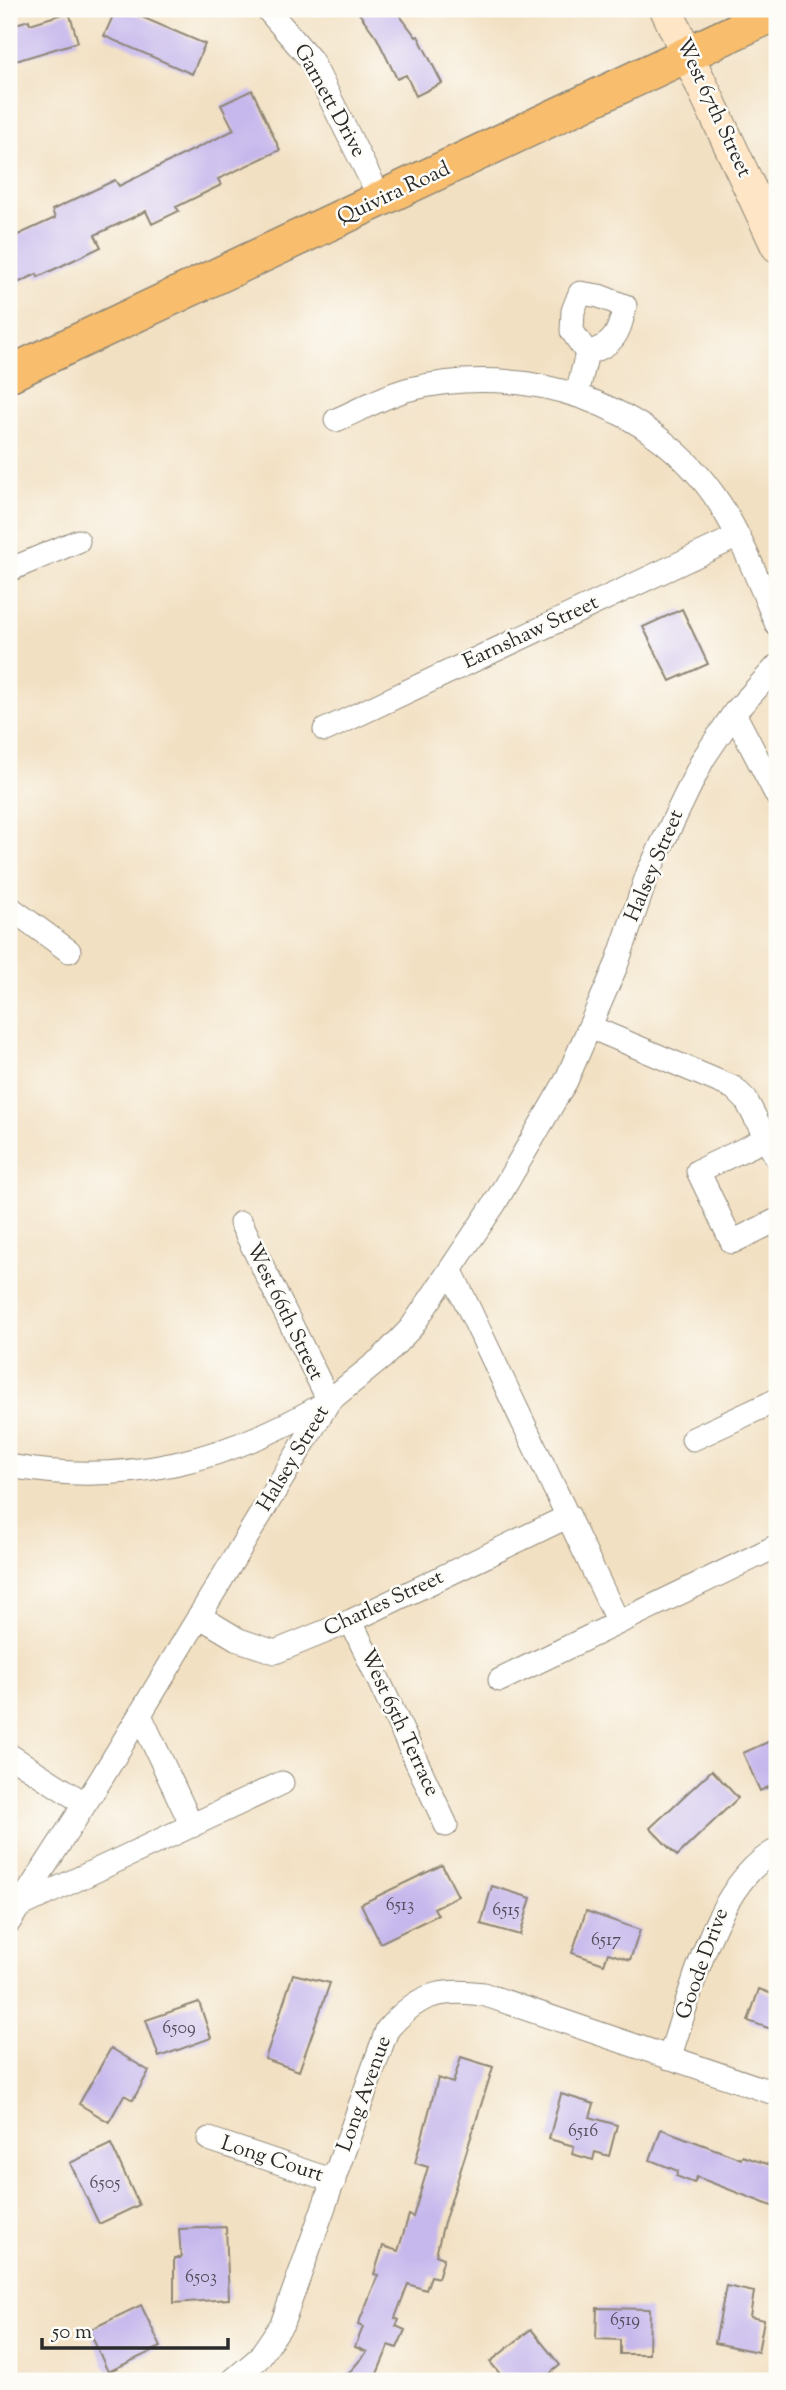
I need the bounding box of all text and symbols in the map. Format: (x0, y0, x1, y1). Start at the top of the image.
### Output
street label: West 67th Street (668, 34, 758, 182)
street label: Garnett Drive (285, 39, 373, 163)
street label: Quivira Road (333, 155, 456, 233)
street label: Earnshaw Street (458, 588, 604, 678)
street label: Halsey Street (618, 805, 692, 927)
street label: West 66th Street (238, 1238, 330, 1386)
street label: Halsey Street (250, 1400, 338, 1518)
street label: Charles Street (319, 1563, 449, 1645)
street label: West 65th Terrace (352, 1644, 446, 1802)
house number: 6513 (386, 1893, 414, 1919)
house number: 6515 (492, 1898, 520, 1924)
street label: Goode Drive (669, 1904, 737, 2024)
house number: 6517 (591, 1928, 621, 1954)
house number: 6509 (162, 2016, 196, 2042)
street label: Long Avenue (330, 2032, 400, 2156)
house number: 6516 (568, 2119, 598, 2145)
street label: Long Court (217, 2129, 327, 2191)
house number: 6505 (90, 2171, 120, 2197)
house number: 6503 (185, 2265, 217, 2291)
scale bar (42, 2306, 228, 2350)
house number: 6519 (610, 2308, 640, 2334)
text: 50 m (51, 2318, 92, 2348)

